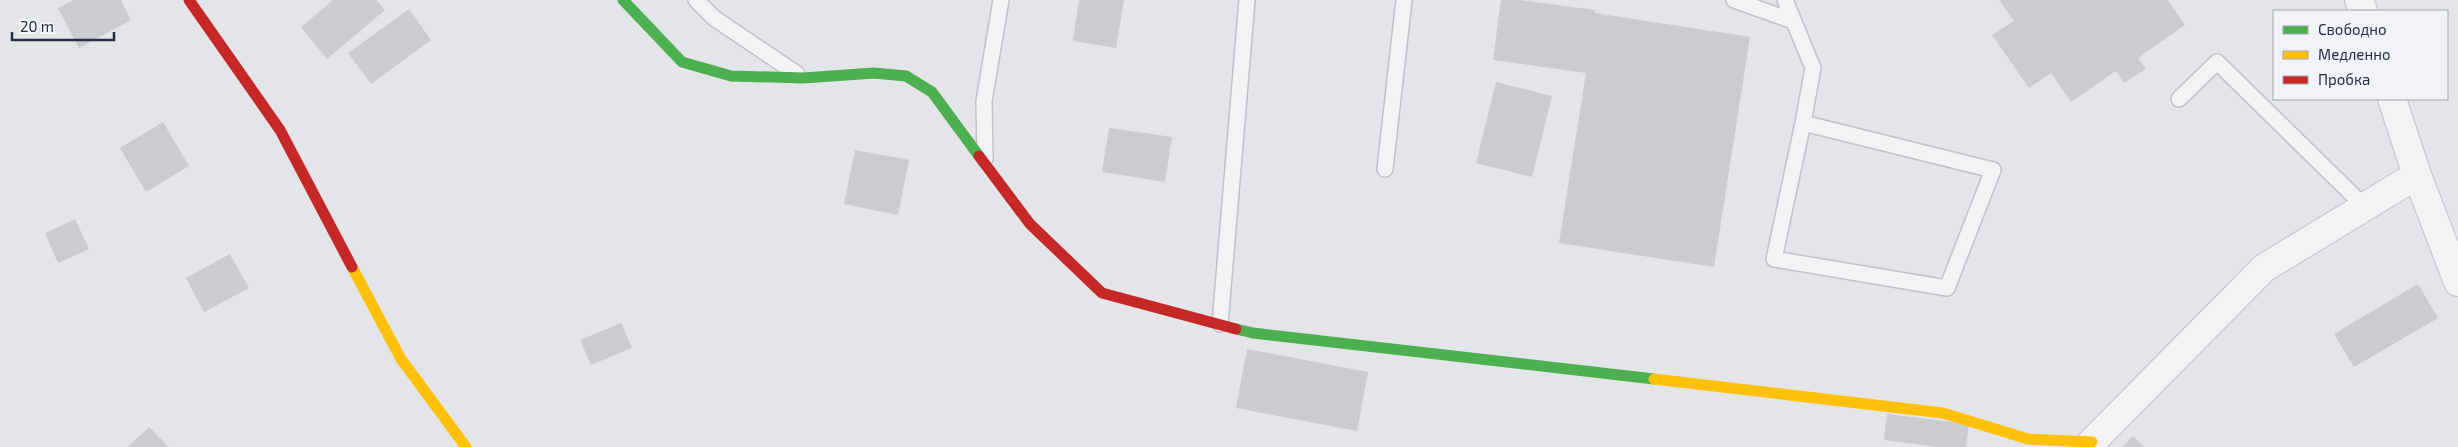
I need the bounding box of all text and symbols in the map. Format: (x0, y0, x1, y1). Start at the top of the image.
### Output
scale bar (12, 10, 115, 42)
legend (2273, 10, 2448, 100)
text: 20 m (20, 17, 54, 35)
text: Свободно (2318, 20, 2387, 38)
text: Медленно (2318, 45, 2391, 63)
text: Пробка (2318, 70, 2370, 88)

